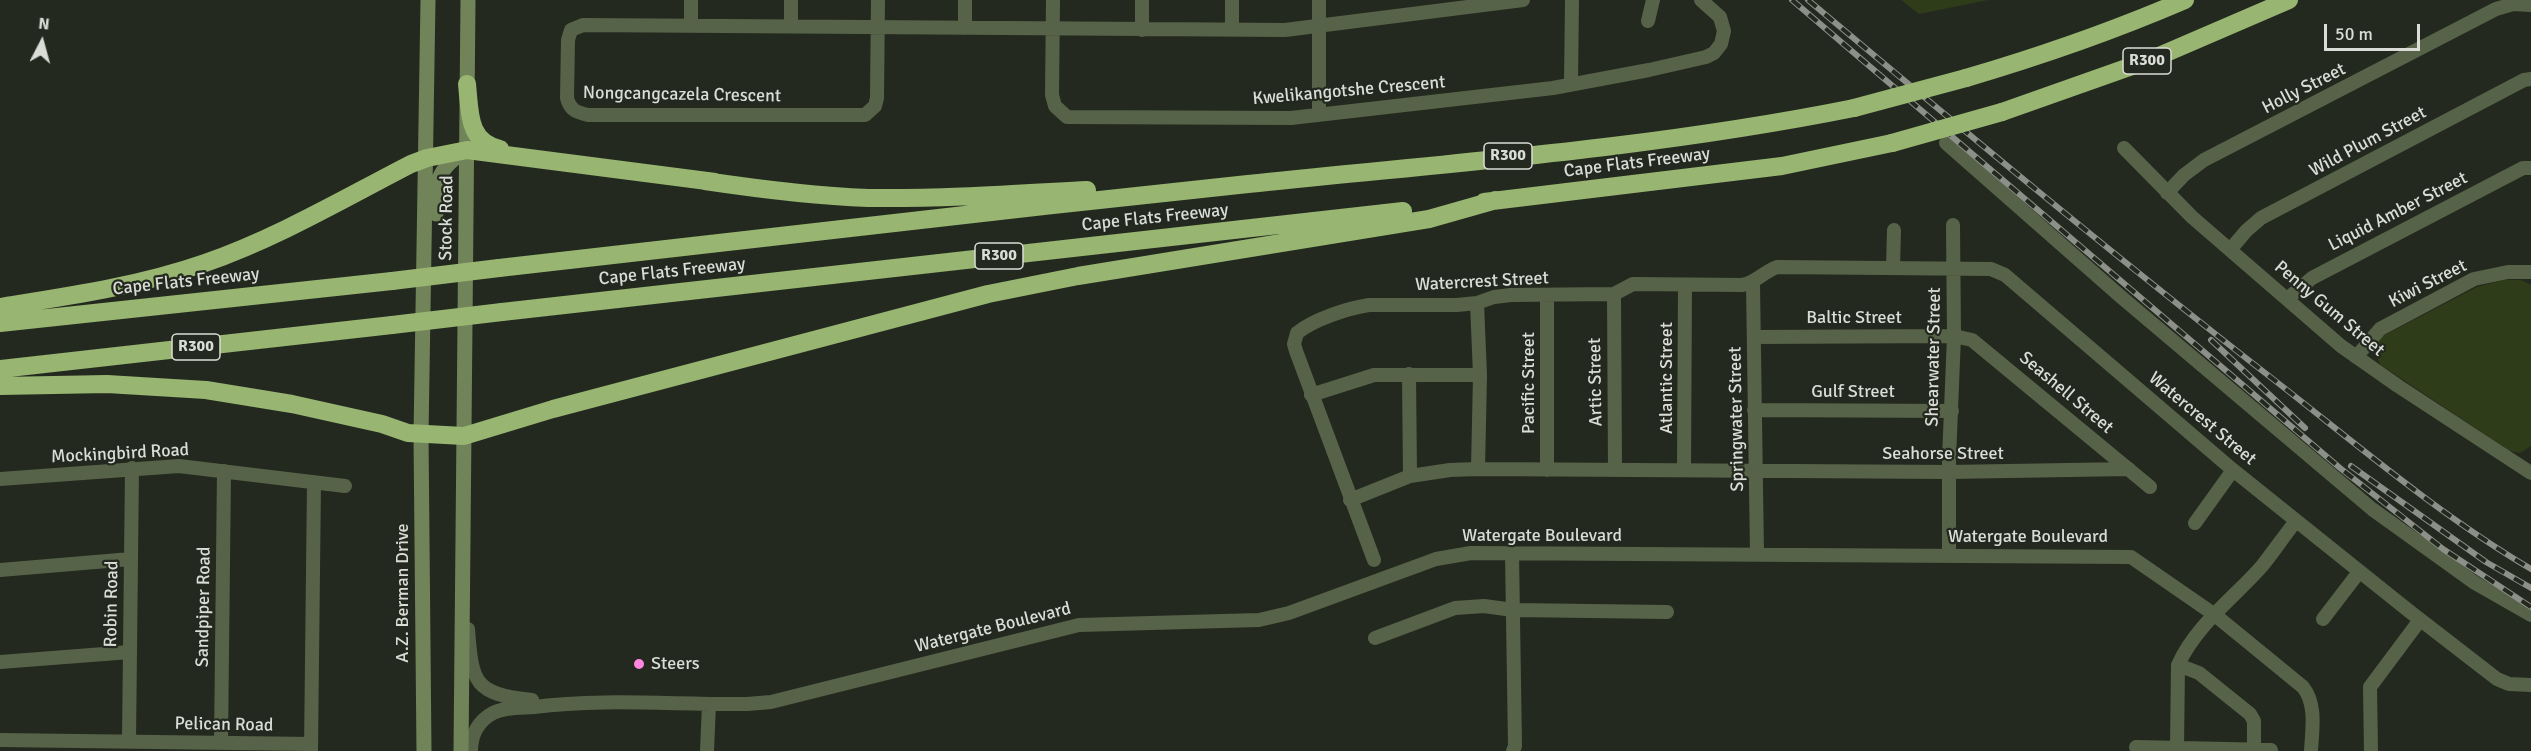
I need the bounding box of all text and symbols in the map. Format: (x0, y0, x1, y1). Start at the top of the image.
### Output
north arrow (12, 12, 72, 72)
scale bar (2327, 12, 2423, 50)
text: N (37, 14, 50, 35)
text: 50 m (2335, 23, 2373, 45)
road number: R300 (2123, 48, 2171, 74)
street label: Holly Street (2259, 59, 2349, 119)
street label: Kwelikangotshe Crescent (1252, 72, 1446, 110)
street label: Nongcangcazela Crescent (583, 82, 781, 108)
street label: Wild Plum Street (2306, 102, 2430, 182)
road number: R300 (1484, 143, 1532, 169)
street label: Cape Flats Freeway (1563, 143, 1711, 183)
street label: Liquid Amber Street (2325, 168, 2471, 256)
street label: Stock Road (435, 175, 459, 261)
street label: Cape Flats Freeway (1081, 200, 1229, 236)
road number: R300 (975, 243, 1023, 269)
street label: Cape Flats Freeway (598, 254, 746, 290)
street label: Kiwi Street (2385, 255, 2471, 313)
street label: Penny Gum Street (2270, 257, 2388, 361)
street label: Cape Flats Freeway (112, 264, 260, 300)
street label: Watercrest Street (1415, 268, 1549, 296)
street label: Shearwater Street (1922, 287, 1946, 427)
street label: Baltic Street (1806, 307, 1902, 329)
street label: Atlantic Street (1656, 322, 1678, 434)
street label: Pacific Street (1518, 332, 1540, 434)
road number: R300 (172, 334, 220, 360)
street label: Artic Street (1584, 337, 1608, 427)
street label: Springwater Street (1725, 346, 1749, 492)
street label: Seashell Street (2015, 347, 2117, 439)
street label: Watercrest Street (2144, 368, 2260, 470)
street label: Gulf Street (1811, 381, 1895, 403)
street label: Mockingbird Road (50, 440, 190, 468)
street label: Seahorse Street (1882, 443, 2004, 465)
street label: A.Z. Berman Drive (392, 523, 414, 663)
street label: Watergate Boulevard (1462, 525, 1622, 547)
street label: Watergate Boulevard (1948, 526, 2108, 548)
street label: Sandpiper Road (192, 547, 216, 667)
street label: Robin Road (100, 561, 124, 647)
street label: Watergate Boulevard (913, 598, 1073, 658)
place label: Steers (651, 653, 700, 675)
marker: Steers (632, 657, 646, 671)
street label: Pelican Road (174, 713, 274, 737)

